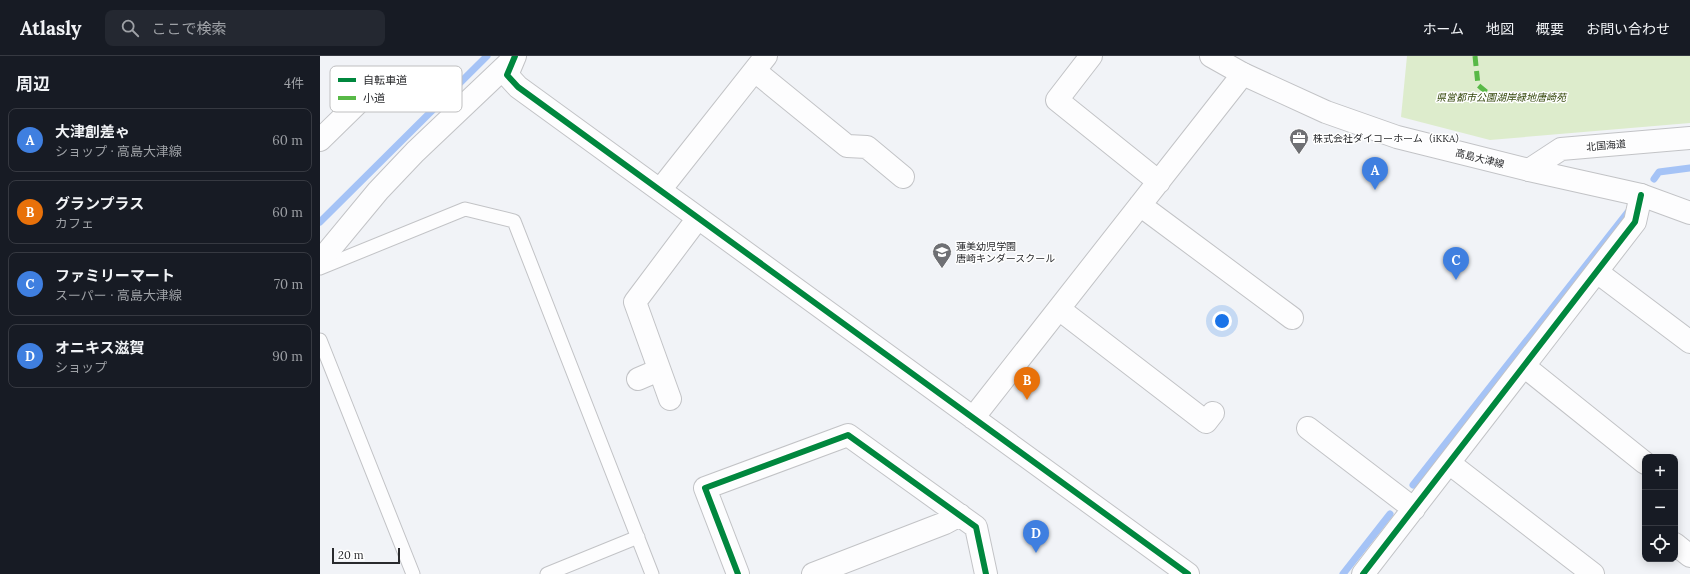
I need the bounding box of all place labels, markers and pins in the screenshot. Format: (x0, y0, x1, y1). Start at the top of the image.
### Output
office icon: 株式会社ダイコーホーム（iKKA） (1288, 127, 1310, 155)
place label: 株式会社ダイコーホーム（iKKA） (1313, 132, 1465, 145)
pin: A (1362, 157, 1388, 190)
place label: 蓮美幼児学園 唐崎キンダースクール (956, 240, 1055, 265)
school or university icon: 蓮美幼児学園 唐崎キンダースクール (931, 241, 953, 269)
pin: C (1443, 247, 1469, 280)
pin: B (1014, 367, 1040, 400)
pin: D (1023, 520, 1049, 553)

